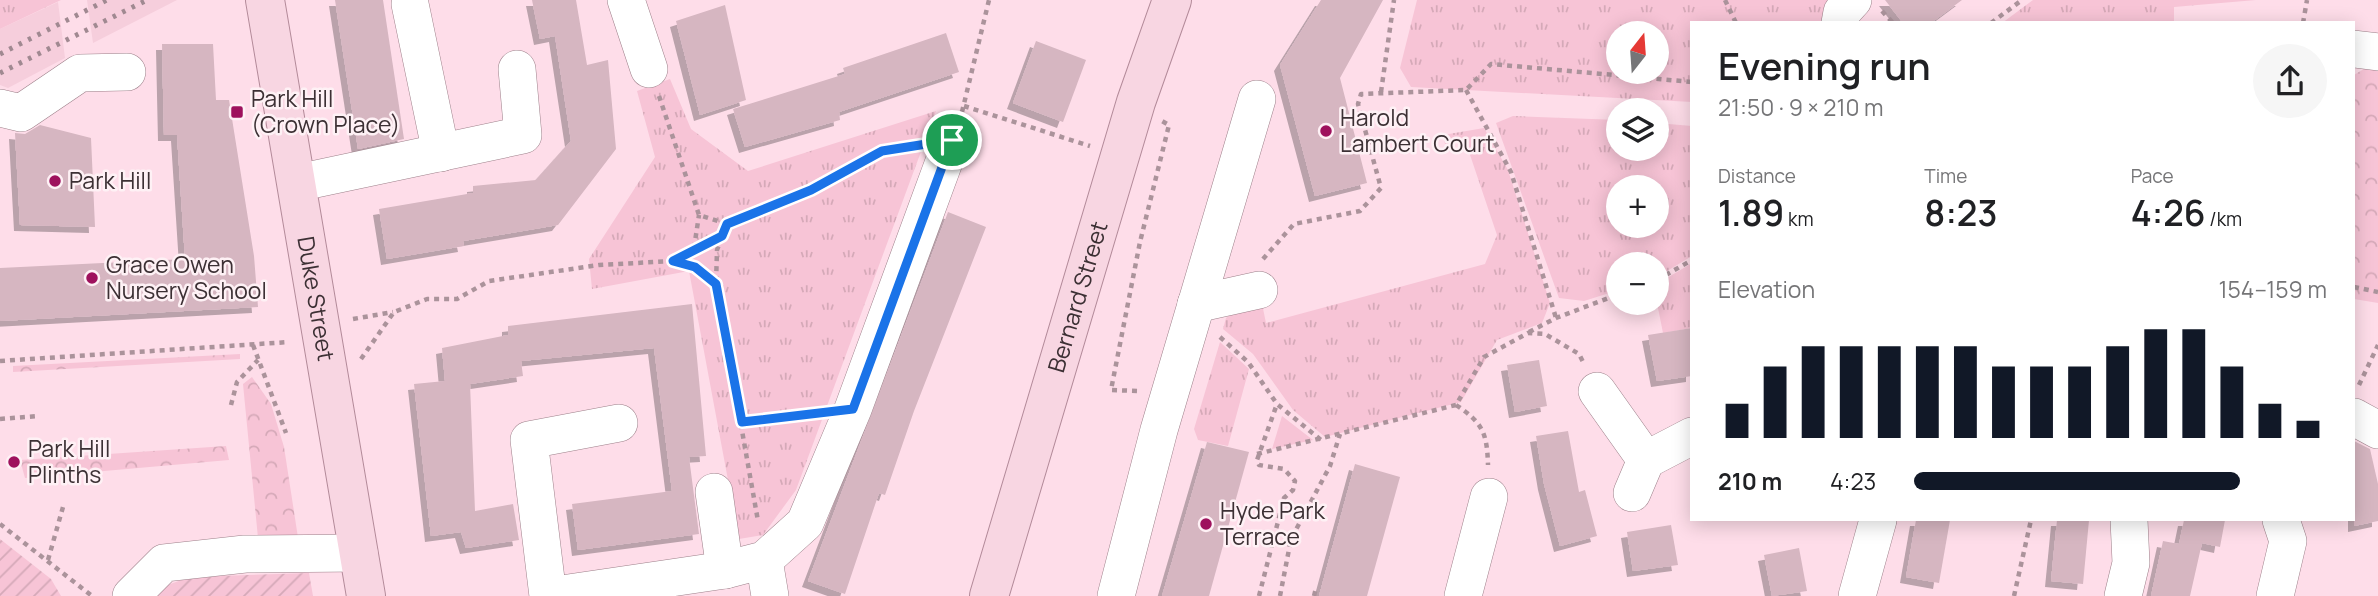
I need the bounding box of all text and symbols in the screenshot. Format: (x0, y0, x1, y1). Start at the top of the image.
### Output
north arrow (1606, 21, 1670, 84)
map controls (1606, 21, 1669, 315)
text: Evening run (1718, 39, 1931, 91)
button: share (2253, 44, 2327, 118)
place label: Park Hill (Crown Place) (251, 82, 400, 140)
text: 21:50 · 9 × 210 m (1718, 91, 1884, 123)
button: layers (1606, 98, 1669, 161)
place label: Harold Lambert Court (1340, 101, 1494, 159)
marker: Park Hill (Crown Place) (229, 104, 245, 120)
pin (922, 110, 982, 170)
icon: arrive (933, 121, 971, 159)
marker: Harold Lambert Court (1318, 123, 1334, 139)
text: Distance (1718, 163, 1796, 189)
text: Time (1924, 163, 1967, 189)
text: Pace (2131, 163, 2174, 189)
place label: Park Hill (69, 164, 151, 196)
marker: Park Hill (47, 173, 63, 189)
button: + (1606, 175, 1669, 238)
text: 1.89 (1718, 189, 1784, 237)
text: 8:23 (1924, 189, 1997, 237)
text: 4:26 (2131, 189, 2206, 237)
text: km (1784, 206, 1814, 232)
text: /km (2206, 206, 2242, 232)
street label: Bernard Street (1039, 217, 1115, 376)
street label: Duke Street (290, 234, 343, 363)
place label: Grace Owen Nursery School (106, 248, 267, 306)
button: − (1606, 252, 1669, 315)
marker: Grace Owen Nursery School (84, 270, 100, 286)
text: Elevation (1718, 273, 1815, 305)
text: 154–159 m (2219, 273, 2327, 305)
place label: Park Hill Plinths (28, 432, 110, 490)
marker: Park Hill Plinths (6, 454, 22, 470)
text: 210 m (1718, 465, 1782, 497)
text: 4:23 (1830, 465, 1876, 497)
place label: Hyde Park Terrace (1220, 494, 1326, 552)
marker: Hyde Park Terrace (1198, 516, 1214, 532)

